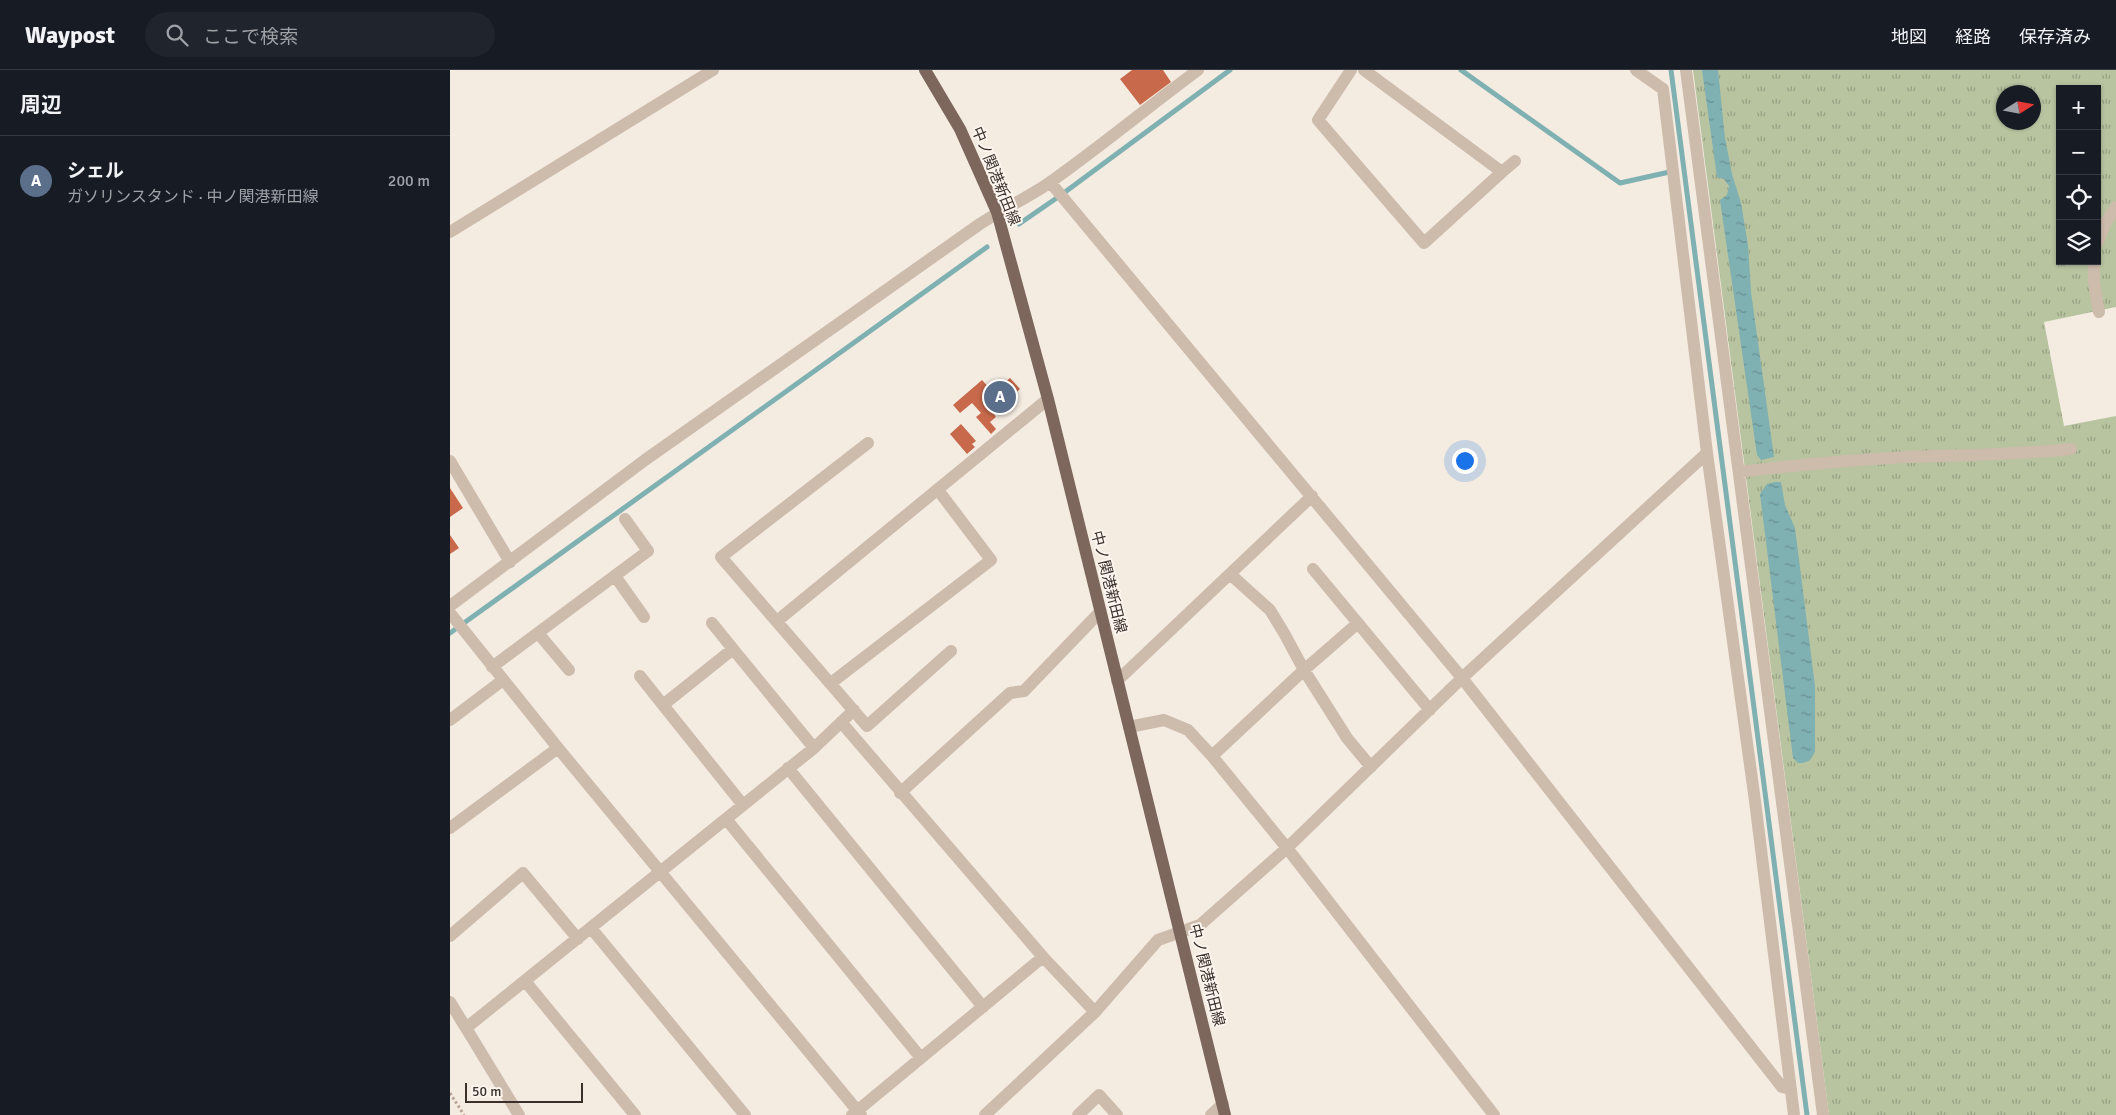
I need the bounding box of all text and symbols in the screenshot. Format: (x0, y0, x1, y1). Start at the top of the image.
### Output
search box (145, 12, 495, 57)
text: Waypost (25, 20, 115, 50)
icon: search (163, 21, 191, 49)
text: ここで検索 (203, 25, 298, 49)
text: 地図 (1891, 26, 1927, 48)
text: 経路 (1955, 26, 1991, 48)
text: 保存済み (2019, 26, 2091, 48)
north arrow (1996, 85, 2041, 130)
map controls (2056, 85, 2101, 265)
button: + (2056, 85, 2101, 130)
text: 周辺 (20, 92, 62, 118)
street label: 中ノ関港新田線 (968, 124, 1024, 228)
button: − (2056, 130, 2101, 175)
text: シェル (67, 159, 124, 183)
text: A (31, 171, 41, 191)
text: 200 m (388, 171, 430, 191)
button: locate (2056, 175, 2101, 220)
text: ガソリンスタンド · 中ノ関港新田線 (67, 187, 319, 207)
button: layers (2056, 220, 2101, 265)
pin: A (984, 378, 1016, 416)
your location (1452, 448, 1478, 474)
street label: 中ノ関港新田線 (1088, 529, 1130, 635)
street label: 中ノ関港新田線 (1186, 922, 1228, 1028)
scale bar (465, 1080, 582, 1103)
text: 50 m (472, 1083, 501, 1100)

